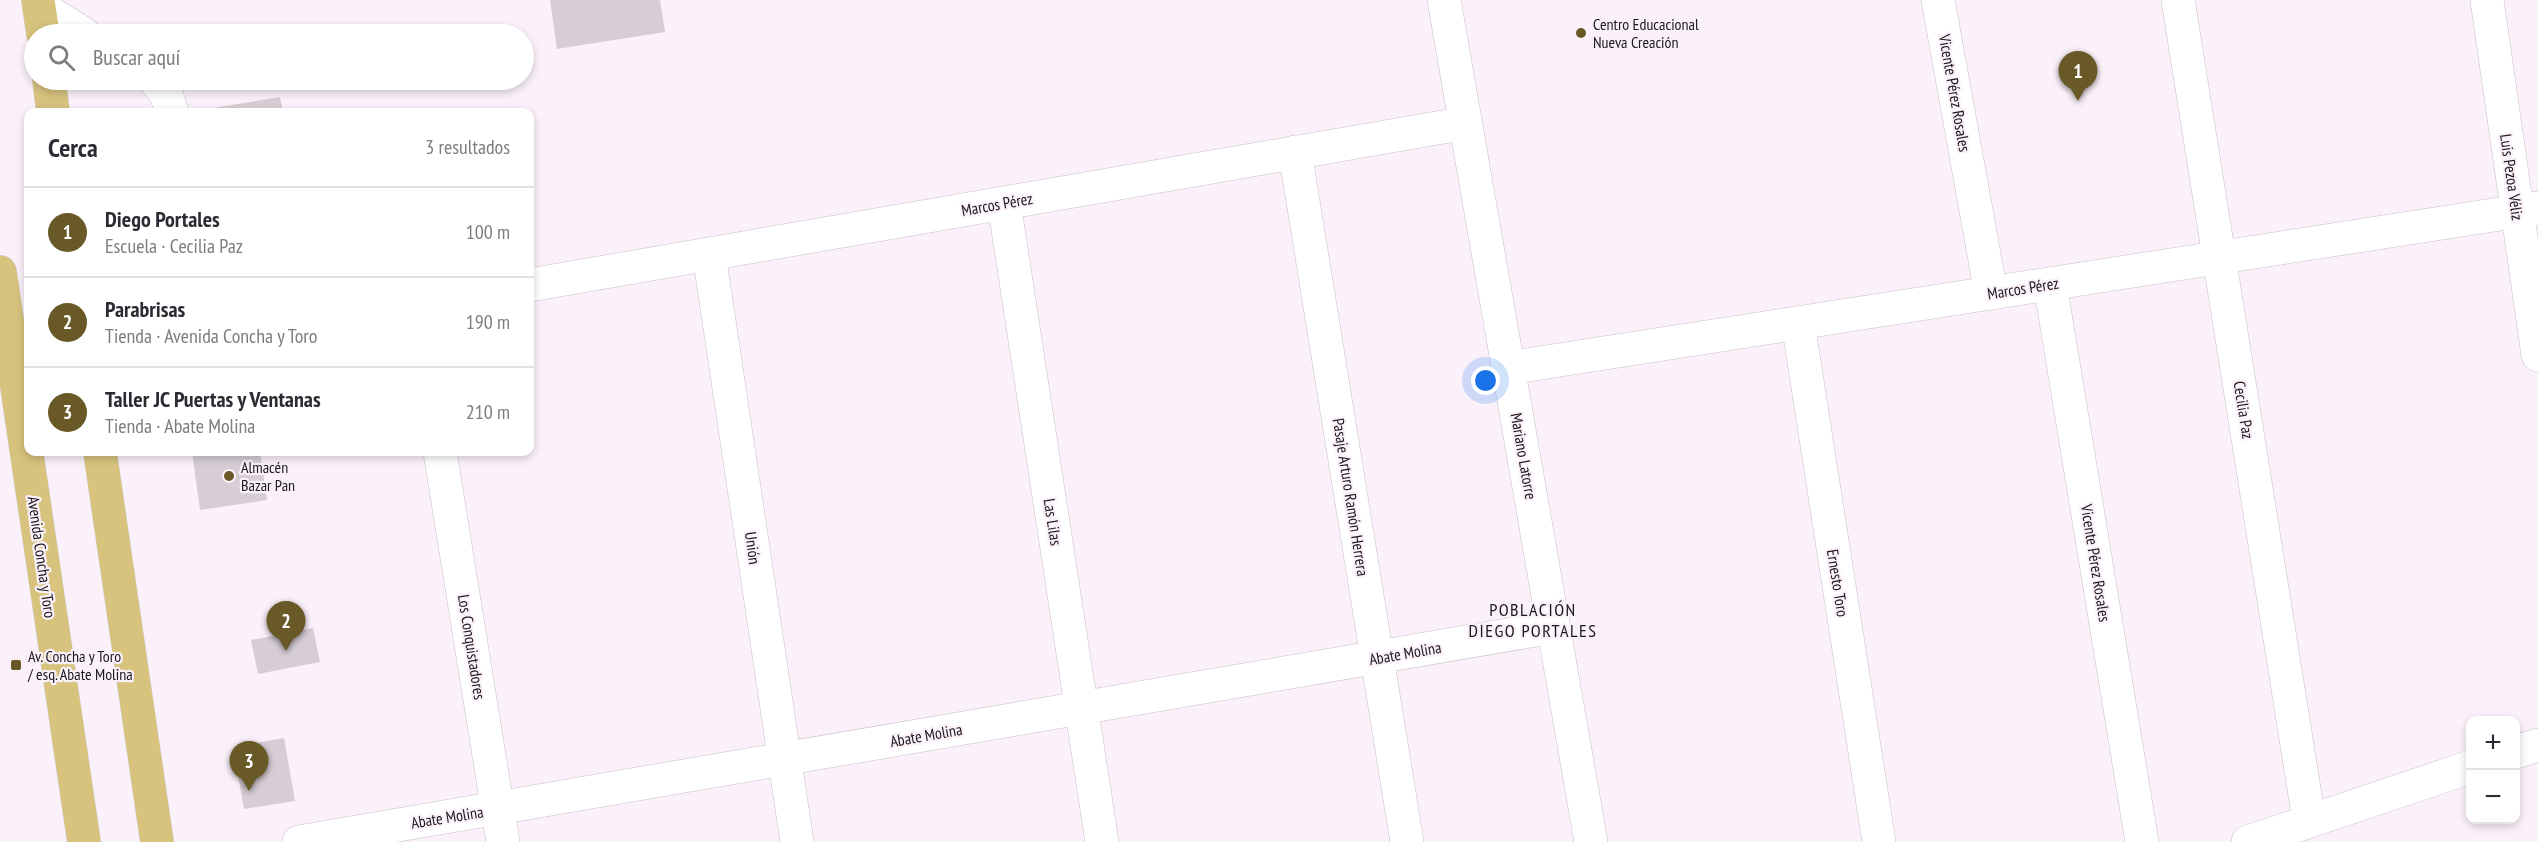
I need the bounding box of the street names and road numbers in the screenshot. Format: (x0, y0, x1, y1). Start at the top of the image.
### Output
street label: Vicente Pérez Rosales (1935, 32, 1975, 153)
street label: Luis Pezoa Véliz (2496, 133, 2528, 222)
street label: Marcos Pérez (960, 188, 1034, 220)
street label: Marcos Pérez (1986, 272, 2060, 304)
street label: Cecilia Paz (2230, 380, 2258, 441)
street label: Mariano Latorre (1507, 411, 1541, 501)
street label: Pasaje Arturo Ramón Herrera (1329, 417, 1373, 577)
street label: Avenida Concha y Toro (24, 495, 60, 619)
street label: Las Lilas (1039, 497, 1067, 547)
street label: Vicente Pérez Rosales (2077, 502, 2115, 623)
street label: Unión (741, 530, 765, 566)
street label: Ernesto Toro (1823, 548, 1853, 618)
street label: Los Conquistadores (454, 593, 490, 701)
street label: Abate Molina (1367, 637, 1443, 669)
street label: Abate Molina (888, 719, 964, 751)
street label: Abate Molina (409, 801, 485, 833)

